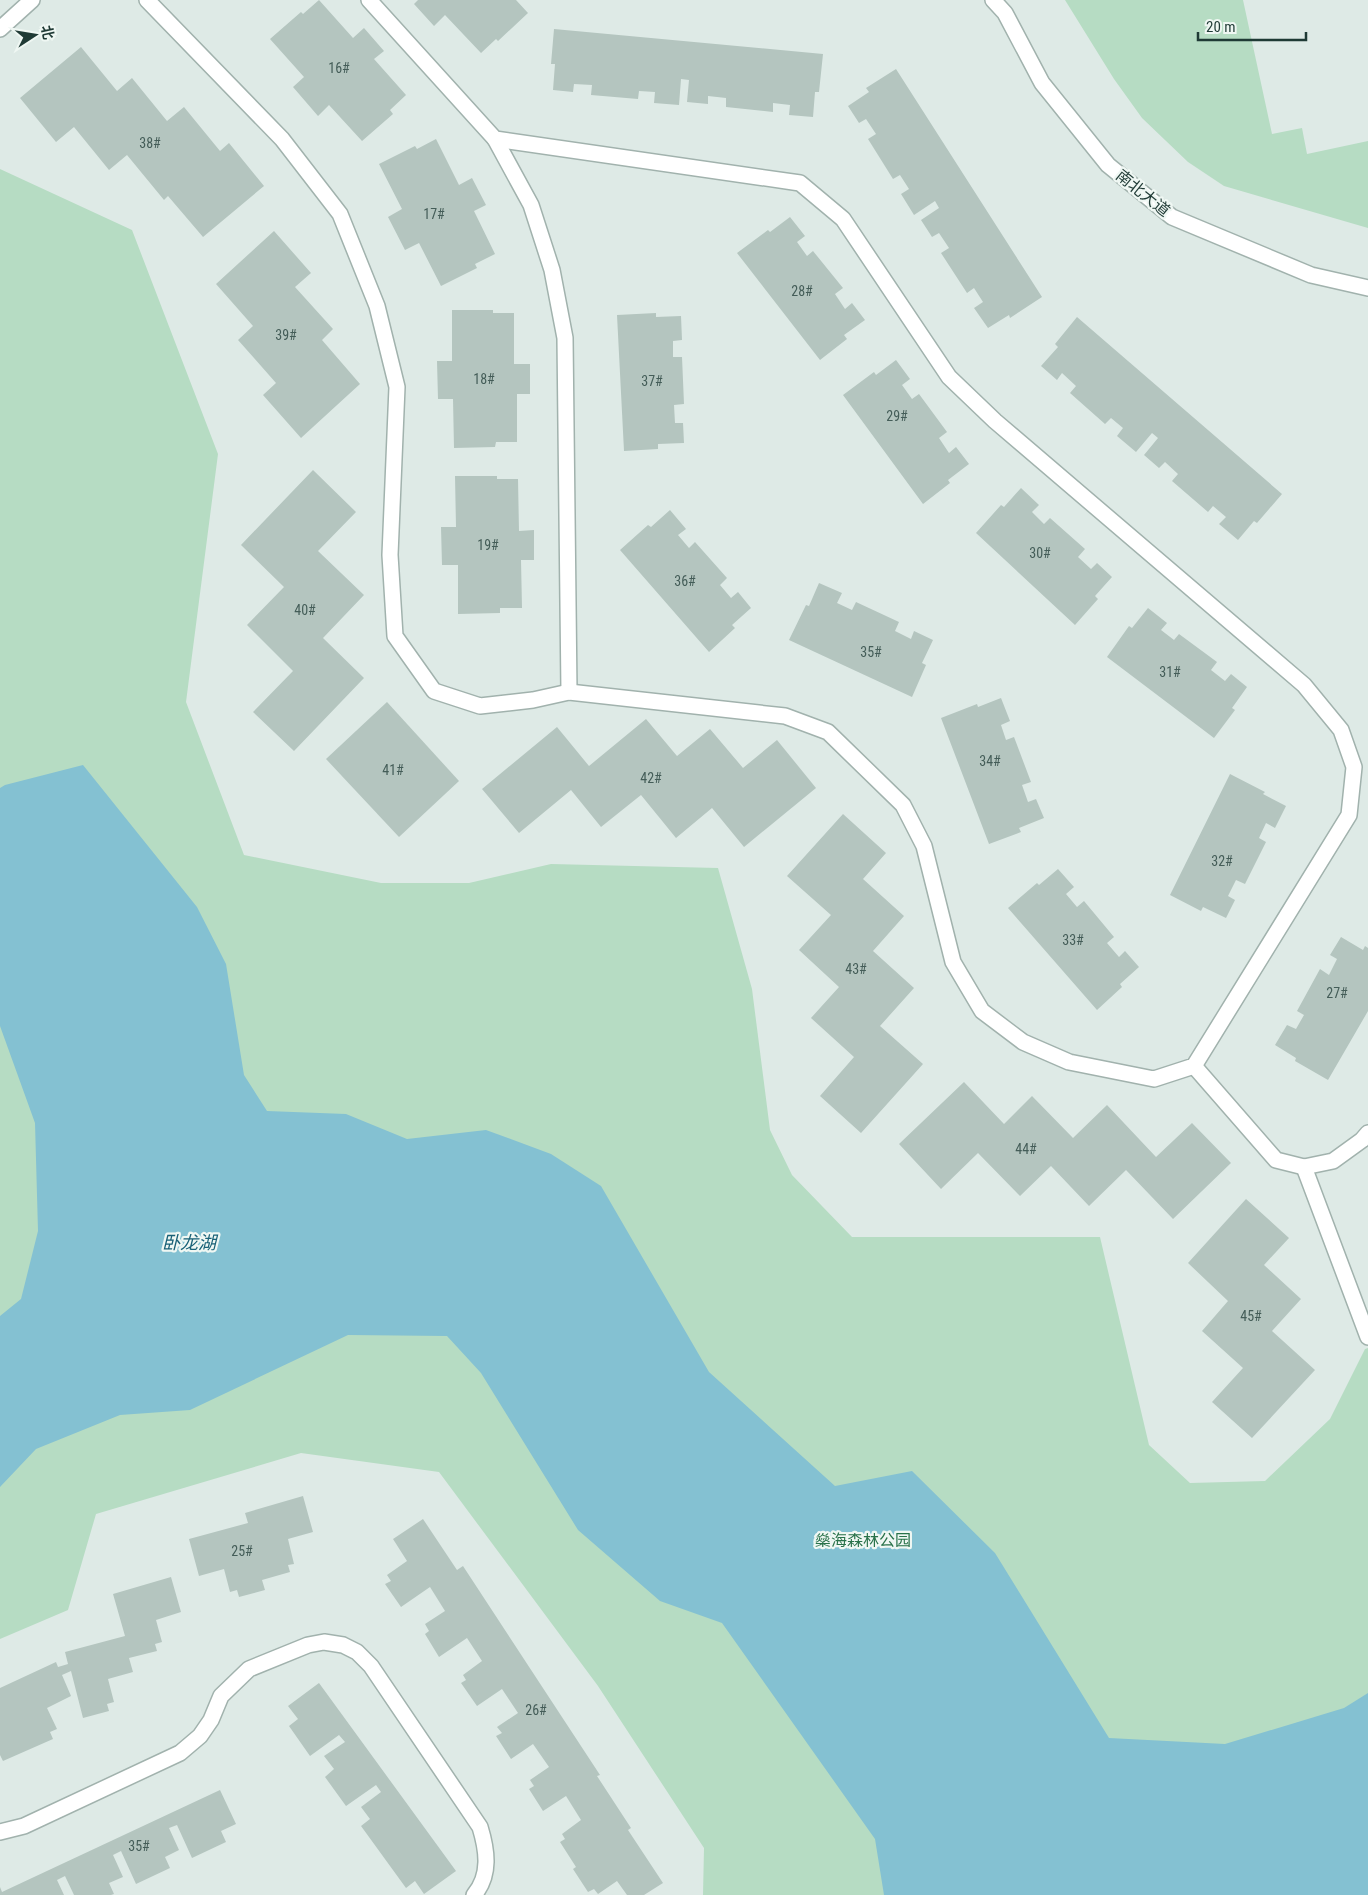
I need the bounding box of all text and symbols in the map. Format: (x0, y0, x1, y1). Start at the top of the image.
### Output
north arrow (10, 10, 60, 60)
scale bar (1198, 10, 1306, 42)
text: 20 m (1206, 18, 1236, 36)
text: 北 (38, 24, 57, 41)
house number: 16# (328, 60, 350, 76)
house number: 38# (139, 135, 161, 151)
street label: 南北大道 (1112, 165, 1174, 221)
house number: 17# (423, 206, 445, 222)
house number: 28# (791, 283, 813, 299)
house number: 39# (275, 327, 297, 343)
house number: 18# (473, 371, 495, 387)
house number: 37# (641, 373, 663, 389)
house number: 29# (886, 408, 908, 424)
house number: 19# (477, 537, 499, 553)
house number: 30# (1029, 545, 1051, 561)
house number: 36# (674, 573, 696, 589)
house number: 40# (294, 602, 316, 618)
house number: 35# (860, 644, 882, 660)
house number: 31# (1159, 664, 1181, 680)
house number: 34# (979, 753, 1001, 769)
house number: 41# (382, 762, 404, 778)
house number: 42# (640, 770, 662, 786)
house number: 32# (1211, 853, 1233, 869)
house number: 33# (1062, 932, 1084, 948)
house number: 43# (845, 961, 867, 977)
house number: 27# (1326, 985, 1348, 1001)
house number: 44# (1015, 1141, 1037, 1157)
water label: 卧龙湖 (162, 1232, 219, 1253)
house number: 45# (1240, 1308, 1262, 1324)
park label: 燊海森林公园 (815, 1531, 911, 1550)
house number: 25# (231, 1543, 253, 1559)
house number: 26# (525, 1702, 547, 1718)
house number: 35# (128, 1838, 150, 1854)

